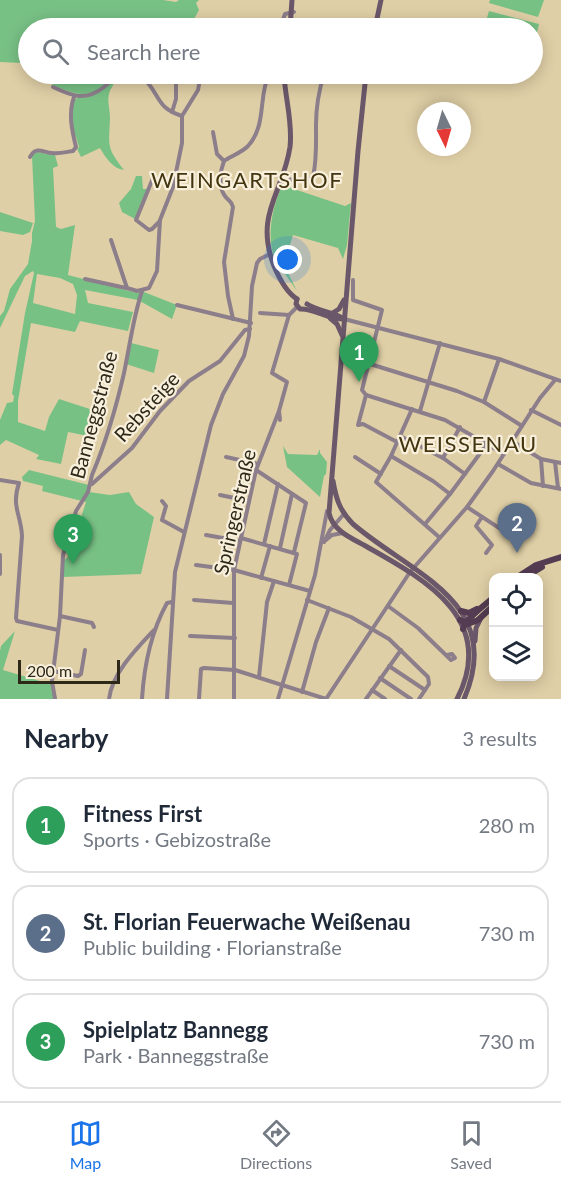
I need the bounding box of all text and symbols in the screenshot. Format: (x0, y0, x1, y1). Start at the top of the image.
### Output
search box (18, 18, 543, 84)
icon: search (39, 35, 72, 68)
text: Search here (87, 38, 200, 65)
north arrow (417, 102, 471, 156)
district label: WEINGARTSHOF (151, 166, 343, 193)
your location (273, 245, 302, 274)
pin: 1 (340, 332, 378, 382)
street label: Banneggstraße (64, 348, 122, 481)
street label: Rebsteige (109, 366, 184, 446)
district label: WEISSENAU (398, 430, 538, 457)
street label: Springerstraße (208, 447, 260, 577)
pin: 2 (498, 504, 536, 553)
pin: 3 (54, 514, 92, 564)
map controls (489, 573, 543, 681)
button: locate (489, 573, 543, 627)
button: layers (489, 627, 543, 681)
scale bar (18, 657, 120, 684)
text: 200 m (27, 661, 72, 680)
text: Nearby (24, 722, 109, 754)
text: 3 results (462, 726, 537, 750)
text: Fitness First (83, 800, 202, 827)
text: 1 (40, 813, 51, 837)
text: 280 m (479, 813, 535, 837)
text: Sports · Gebizostraße (83, 827, 271, 851)
text: St. Florian Feuerwache Weißenau (83, 908, 411, 935)
text: 2 (40, 921, 51, 945)
text: 730 m (479, 921, 535, 945)
text: Public building · Florianstraße (83, 935, 342, 959)
text: Spielplatz Bannegg (83, 1016, 268, 1043)
text: 3 (40, 1029, 51, 1053)
text: 730 m (479, 1029, 535, 1053)
text: Park · Banneggstraße (83, 1043, 269, 1067)
tab: Map (69, 1117, 102, 1172)
tab: Directions (240, 1117, 312, 1172)
tab: Saved (450, 1117, 492, 1172)

